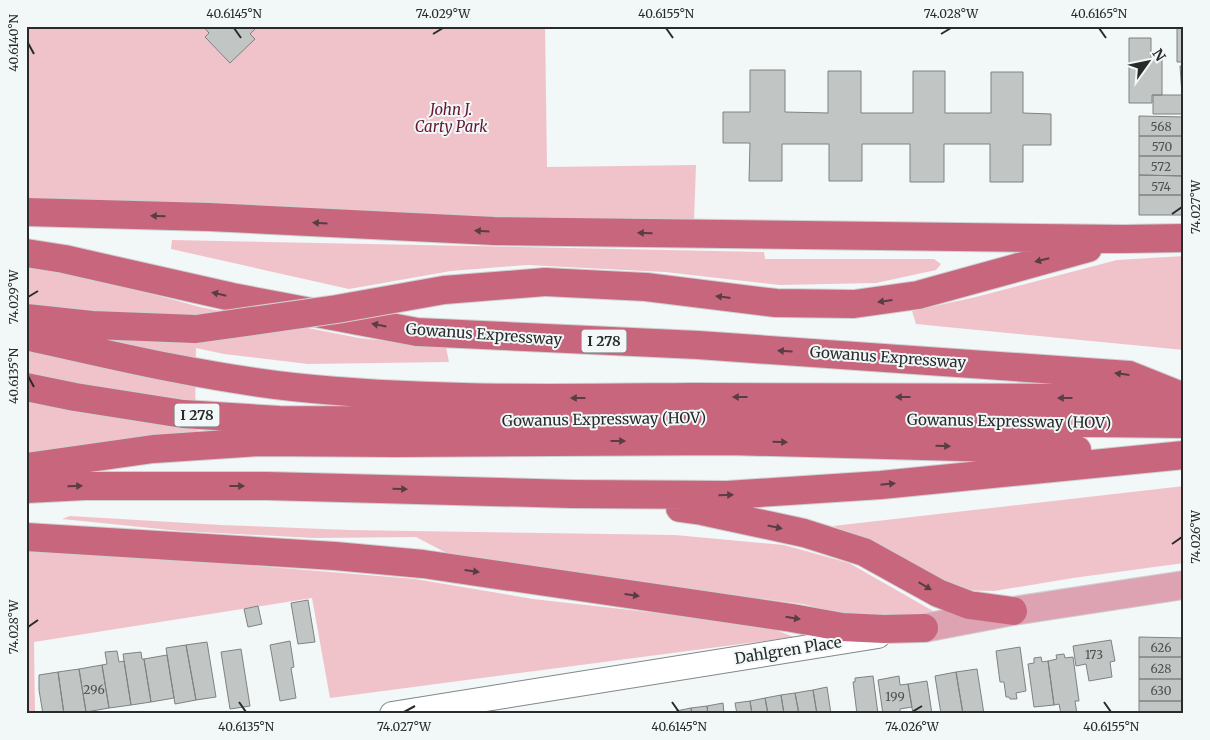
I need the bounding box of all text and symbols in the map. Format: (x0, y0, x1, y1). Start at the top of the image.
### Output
text: 40.6145°N (206, 6, 263, 21)
text: 74.029°W (416, 6, 471, 21)
text: 40.6155°N (638, 6, 695, 21)
text: 74.028°W (924, 6, 979, 21)
text: 40.6165°N (1071, 6, 1128, 21)
text: 40.6140°N (6, 14, 21, 72)
north arrow (1122, 38, 1172, 88)
text: N (1148, 45, 1169, 64)
park label: John J. Carty Park (415, 100, 488, 136)
house number: 568 (1150, 119, 1172, 134)
house number: 570 (1152, 139, 1173, 154)
house number: 572 (1151, 159, 1171, 174)
house number: 574 (1151, 179, 1171, 194)
text: 74.027°W (1188, 179, 1203, 234)
one-way arrow (149, 211, 165, 219)
one-way arrow (312, 218, 328, 226)
one-way arrow (474, 226, 490, 234)
one-way arrow (636, 229, 652, 237)
one-way arrow (1034, 256, 1049, 264)
text: 74.029°W (6, 269, 21, 324)
one-way arrow (212, 290, 227, 298)
one-way arrow (715, 293, 731, 301)
one-way arrow (876, 297, 892, 305)
street label: Gowanus Expressway (405, 319, 563, 349)
one-way arrow (371, 320, 387, 328)
road number: I 278 (582, 330, 626, 352)
street label: Gowanus Expressway (809, 342, 967, 372)
one-way arrow (777, 346, 793, 354)
text: 40.6135°N (6, 347, 21, 404)
one-way arrow (1114, 370, 1130, 378)
one-way arrow (732, 393, 748, 401)
one-way arrow (894, 393, 910, 401)
one-way arrow (569, 394, 585, 402)
one-way arrow (1057, 394, 1073, 402)
road number: I 278 (174, 404, 220, 426)
street label: Gowanus Expressway (HOV) (502, 408, 706, 430)
street label: Gowanus Expressway (HOV) (907, 410, 1111, 432)
one-way arrow (610, 437, 626, 445)
one-way arrow (772, 438, 788, 446)
one-way arrow (935, 442, 951, 450)
one-way arrow (880, 480, 896, 488)
one-way arrow (67, 482, 83, 490)
one-way arrow (230, 482, 246, 490)
one-way arrow (392, 485, 408, 493)
one-way arrow (718, 491, 734, 499)
text: 74.026°W (1188, 509, 1203, 564)
one-way arrow (768, 523, 783, 531)
one-way arrow (464, 567, 480, 575)
one-way arrow (919, 581, 932, 590)
one-way arrow (625, 591, 641, 599)
text: 74.028°W (6, 599, 21, 654)
one-way arrow (786, 615, 802, 623)
street label: Dahlgren Place (733, 632, 843, 668)
house number: 626 (1151, 640, 1171, 655)
house number: 173 (1085, 647, 1103, 662)
house number: 628 (1151, 661, 1171, 676)
house number: 296 (83, 682, 105, 697)
house number: 630 (1151, 683, 1172, 698)
house number: 199 (885, 689, 905, 704)
text: 40.6135°N (218, 719, 275, 734)
text: 74.027°W (377, 719, 432, 734)
text: 40.6145°N (651, 719, 708, 734)
text: 74.026°W (885, 719, 940, 734)
text: 40.6155°N (1083, 719, 1140, 734)

